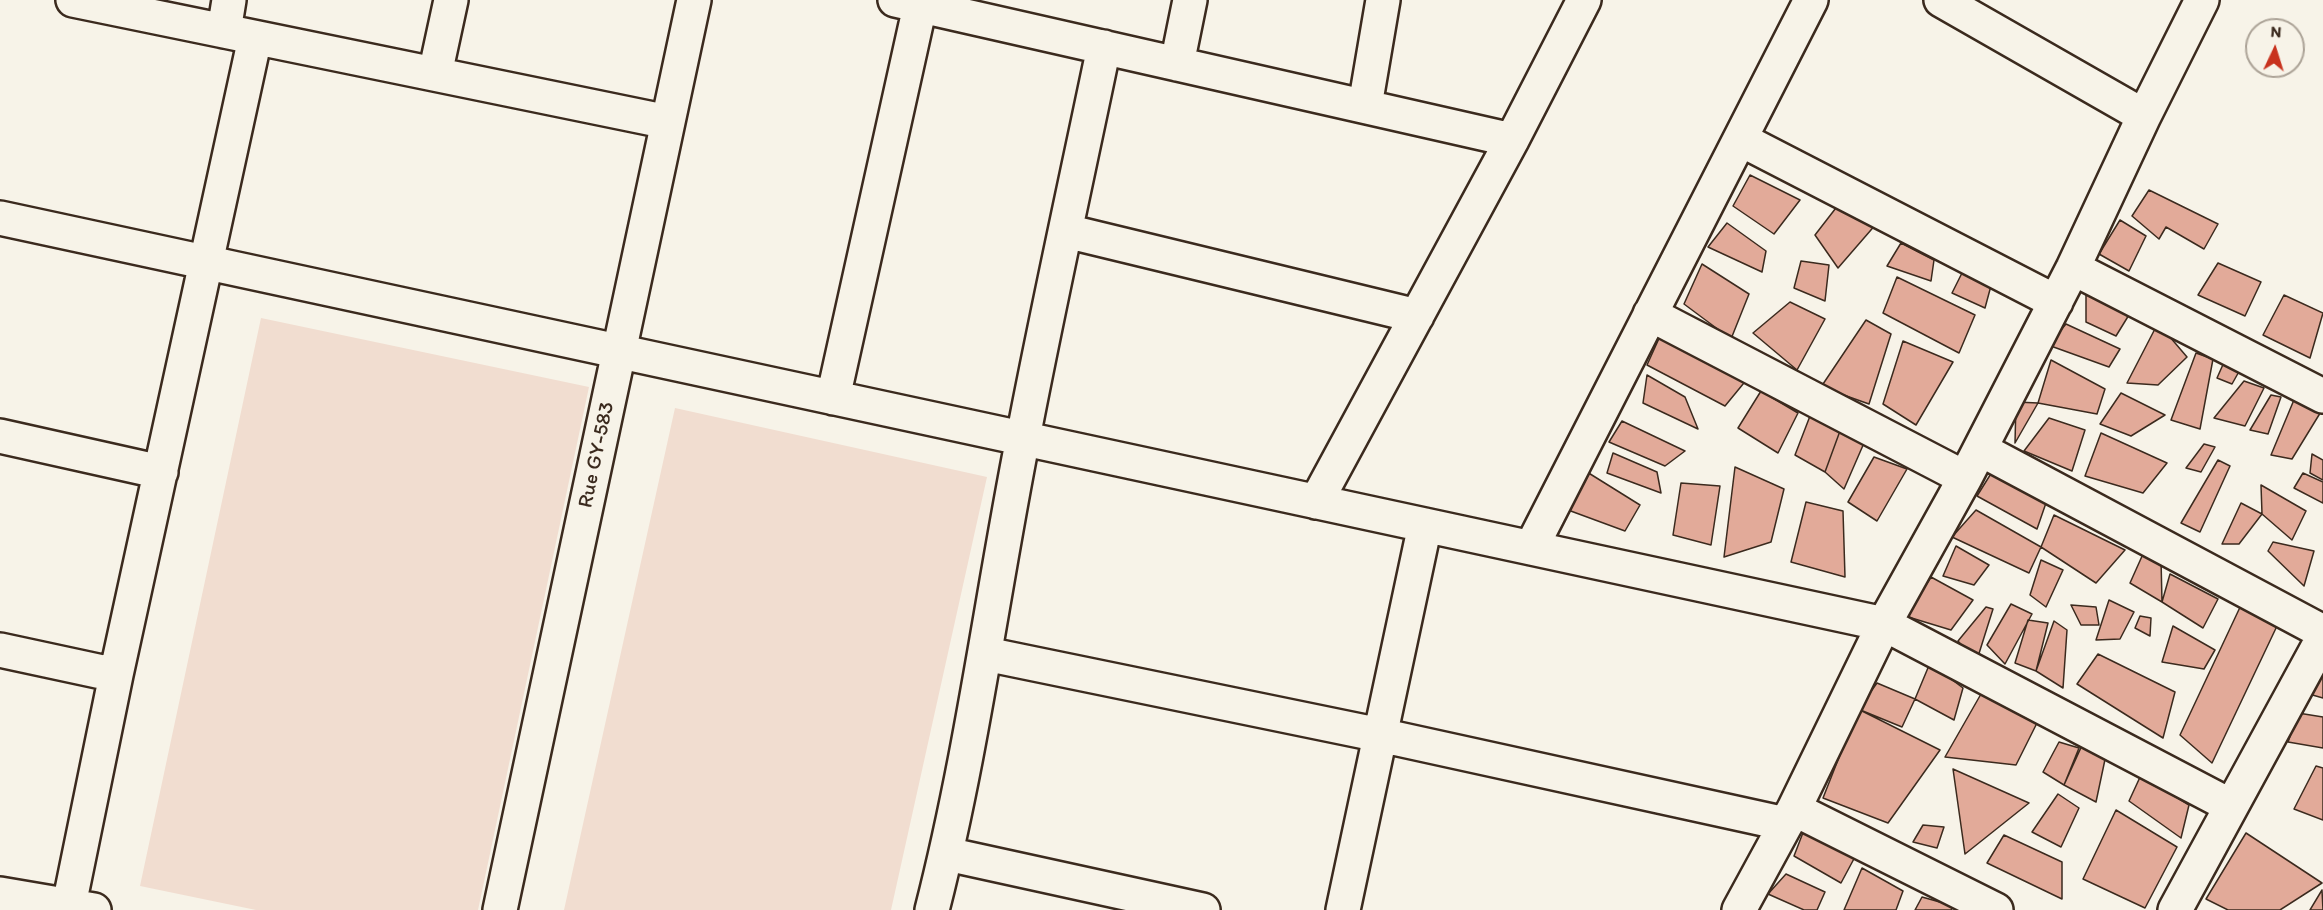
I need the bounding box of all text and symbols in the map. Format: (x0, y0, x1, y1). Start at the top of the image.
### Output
north arrow (2245, 18, 2305, 78)
text: N (2270, 22, 2282, 41)
street label: Rue GY-583 (573, 400, 621, 510)

